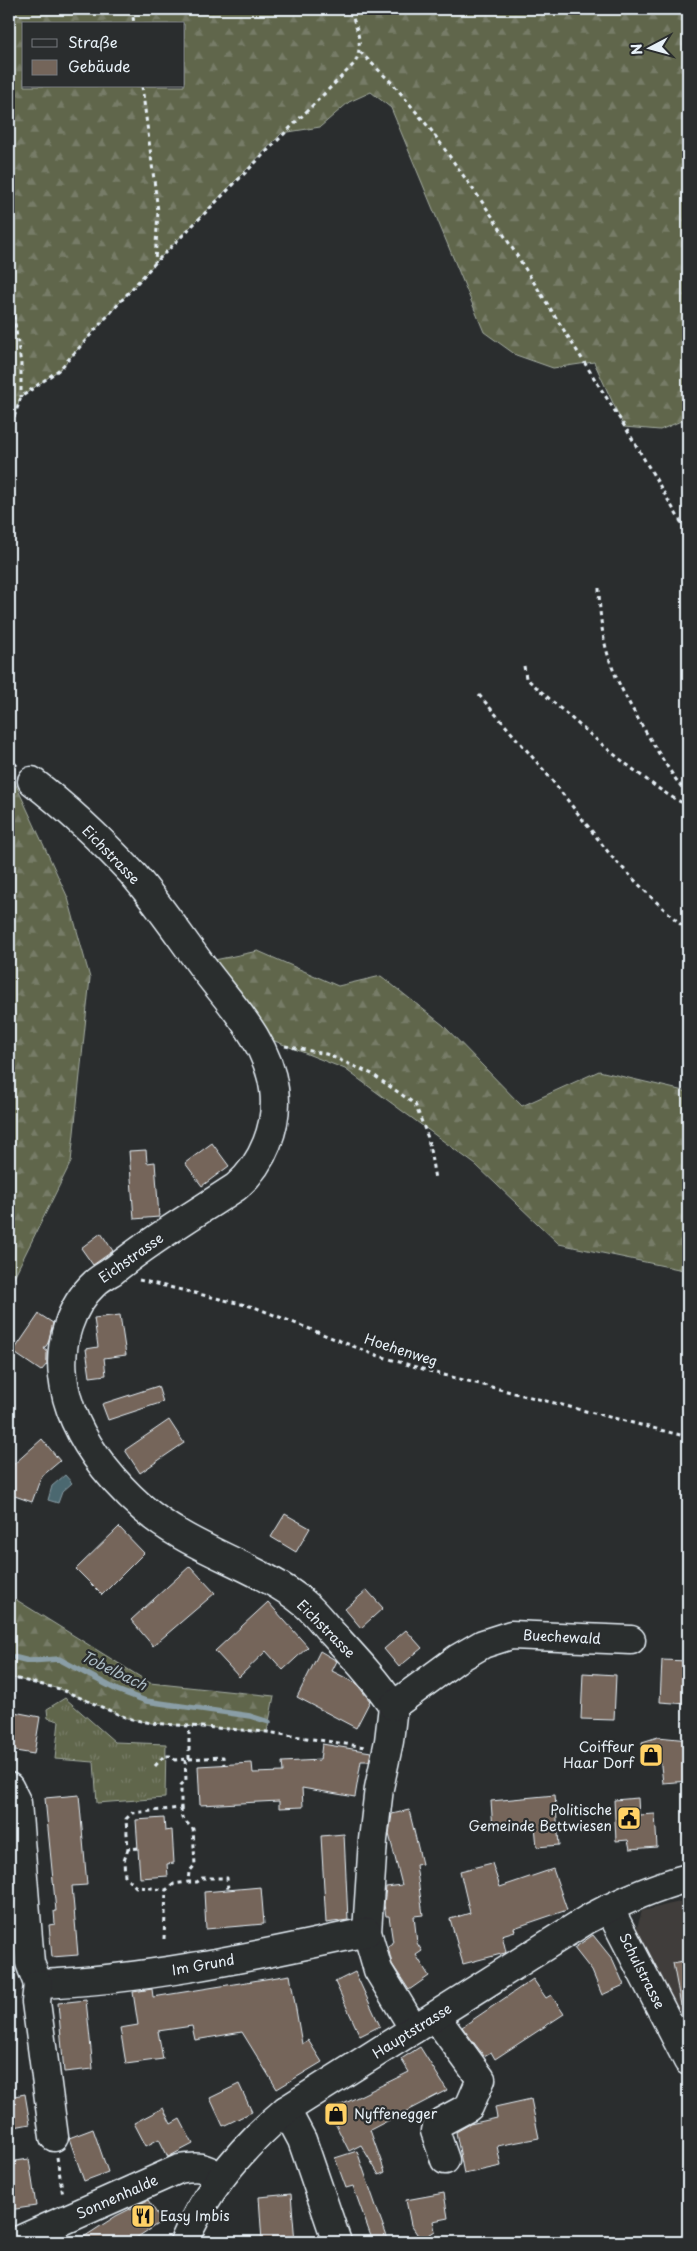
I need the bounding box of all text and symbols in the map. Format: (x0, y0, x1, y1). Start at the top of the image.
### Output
legend (22, 22, 185, 88)
north arrow (624, 22, 674, 72)
text: Straße (68, 30, 118, 53)
text: N (626, 43, 648, 56)
text: Gebäude (68, 54, 130, 77)
street label: Eichstrasse (78, 820, 145, 889)
street label: Eichstrasse (94, 1227, 167, 1288)
street label: Hoehenweg (362, 1328, 441, 1371)
street label: Eichstrasse (292, 1595, 360, 1663)
street label: Buechewald (523, 1624, 602, 1649)
water label: Tobelbach (78, 1644, 151, 1695)
place label: Coiffeur Haar Dorf (563, 1736, 636, 1773)
shop icon: Coiffeur Haar Dorf (638, 1742, 664, 1768)
place label: Politische Gemeinde Bettwiesen (469, 1799, 612, 1836)
public building icon: Politische Gemeinde Bettwiesen (616, 1805, 642, 1831)
street label: Schulstrasse (614, 1929, 671, 2013)
street label: Im Grund (170, 1949, 236, 1980)
street label: Hauptstrasse (368, 1998, 456, 2063)
shop icon: Nyffenegger (323, 2101, 349, 2127)
place label: Nyffenegger (354, 2103, 438, 2124)
street label: Sonnenhalde (72, 2169, 161, 2224)
restaurant icon: Easy Imbis (130, 2203, 156, 2229)
place label: Easy Imbis (160, 2205, 230, 2226)

